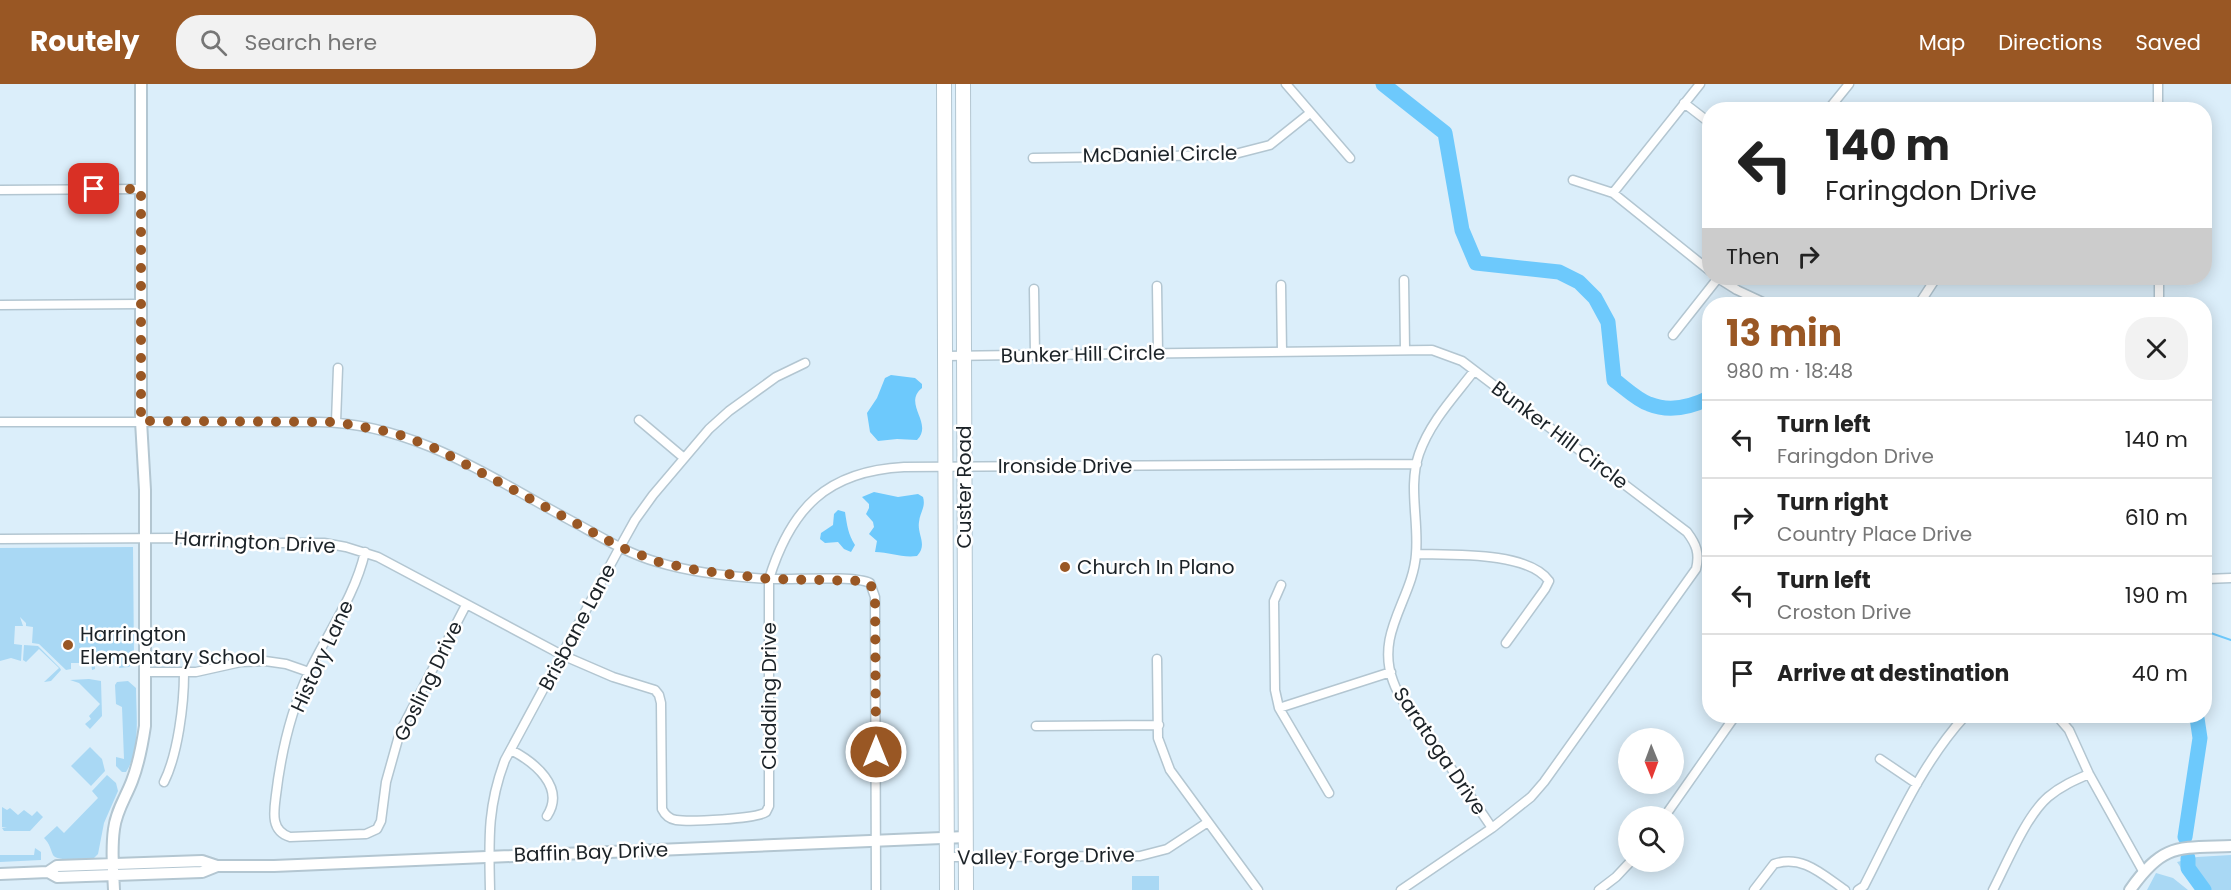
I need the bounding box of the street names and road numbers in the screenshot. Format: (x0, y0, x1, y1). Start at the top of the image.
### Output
street label: McDaniel Circle (1082, 139, 1238, 169)
street label: Bunker Hill Circle (1000, 339, 1166, 369)
street label: Bunker Hill Circle (1486, 374, 1634, 496)
street label: Custer Road (950, 425, 978, 549)
street label: Ironside Drive (998, 452, 1132, 480)
street label: Harrington Drive (173, 524, 337, 560)
street label: Brisbane Lane (532, 559, 622, 695)
street label: History Lane (284, 595, 360, 717)
street label: Gosling Drive (387, 616, 469, 746)
street label: Cladding Drive (755, 622, 783, 770)
street label: Saratoga Drive (1387, 681, 1493, 821)
street label: Baffin Bay Drive (513, 835, 669, 869)
street label: Valley Forge Drive (957, 840, 1135, 872)

